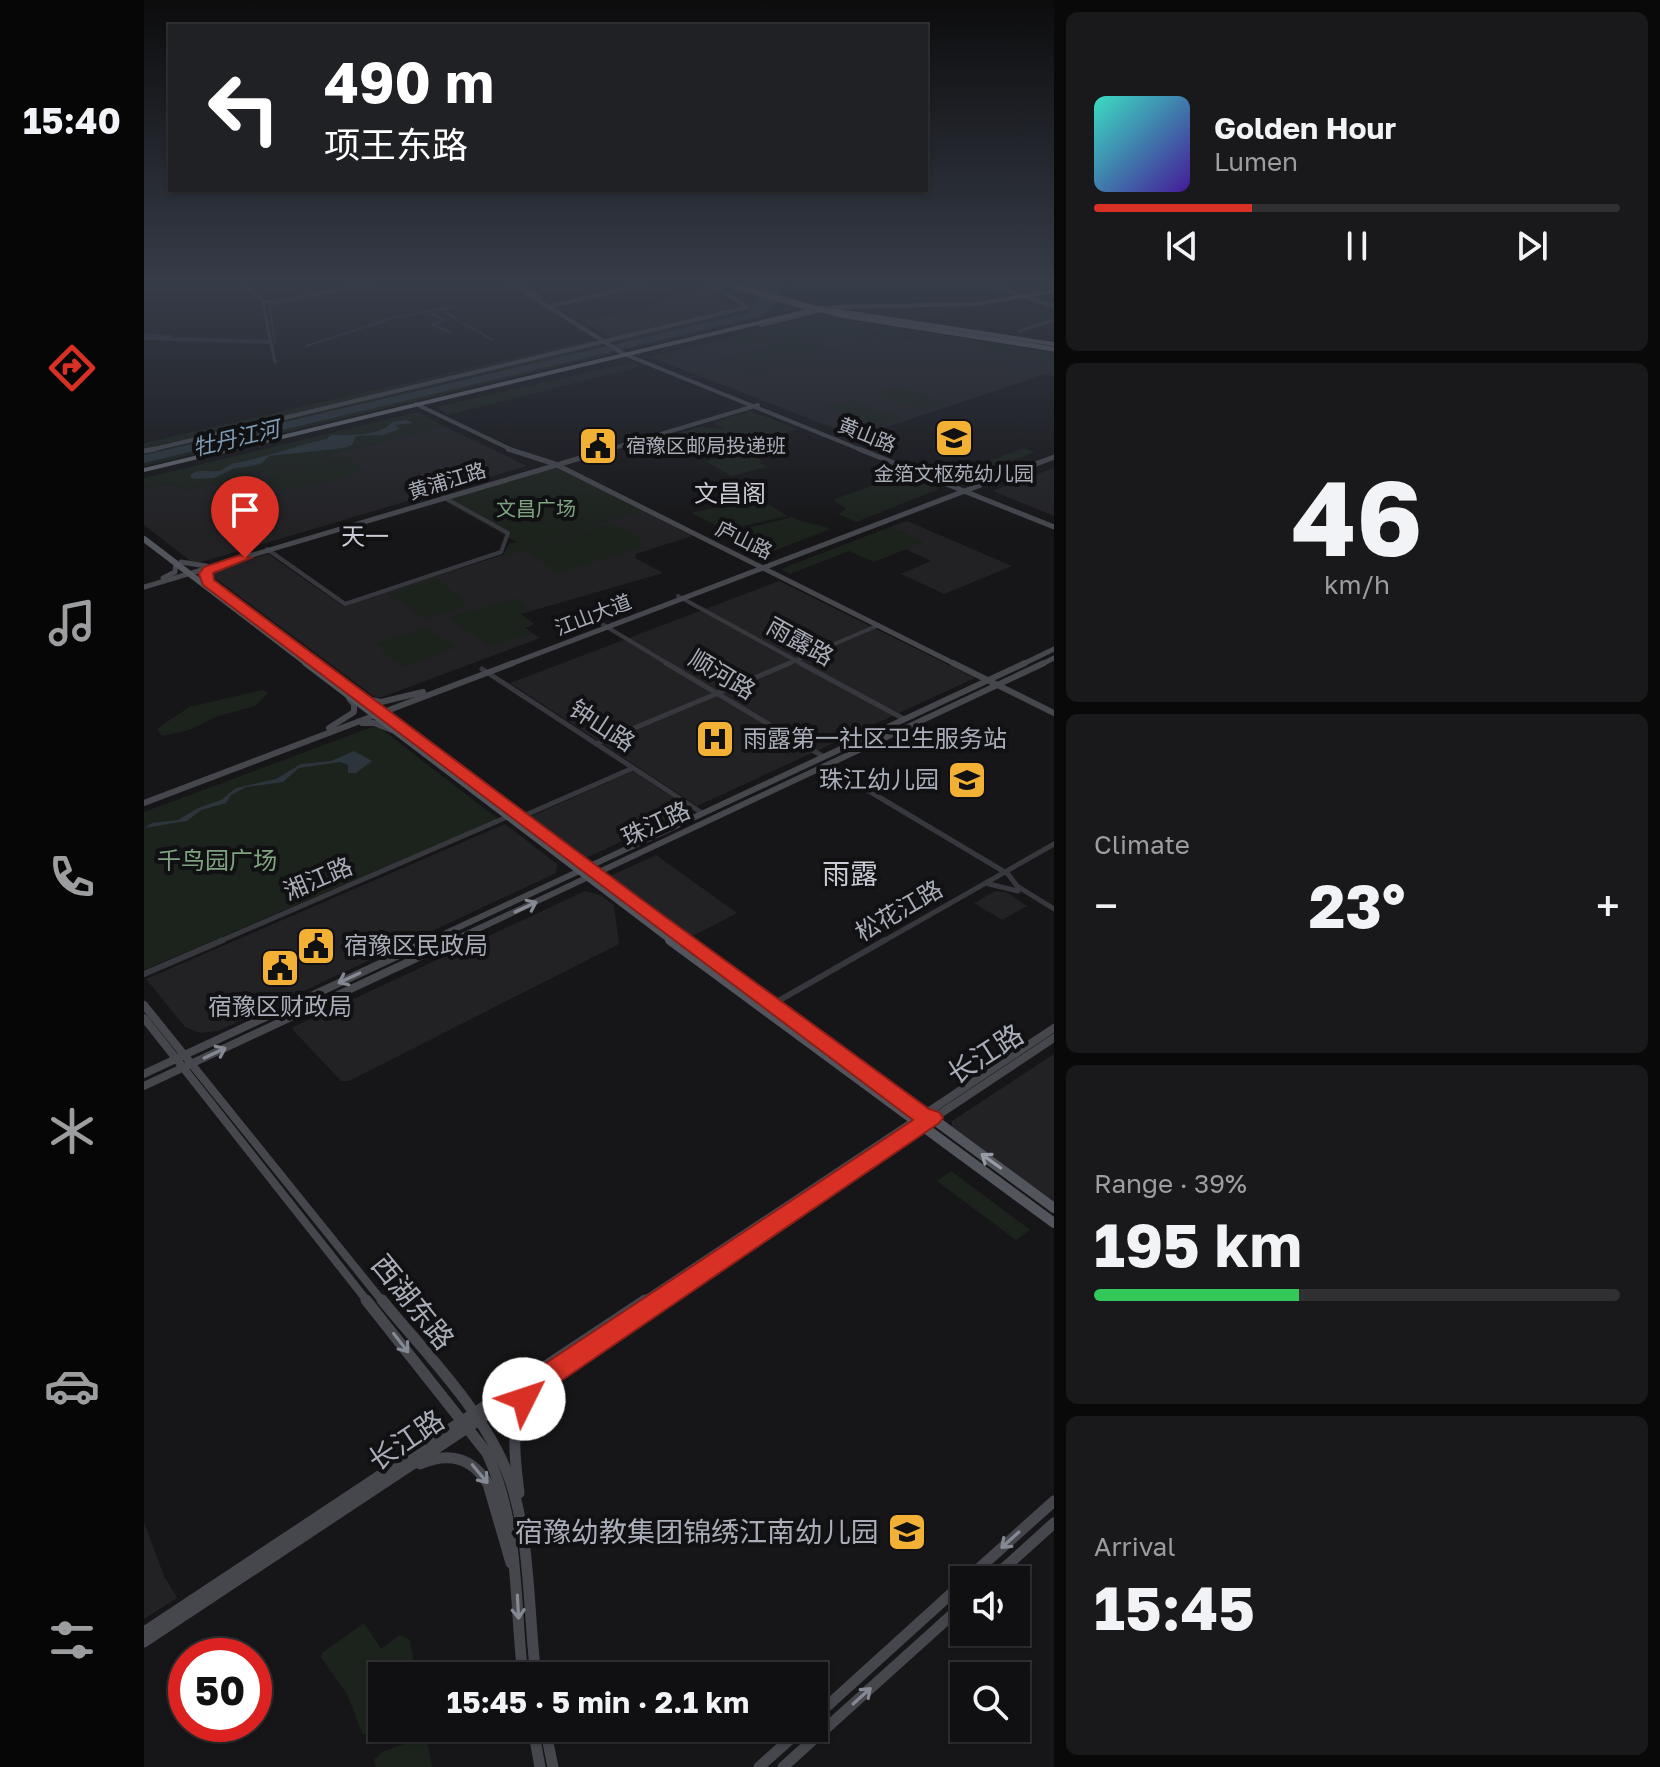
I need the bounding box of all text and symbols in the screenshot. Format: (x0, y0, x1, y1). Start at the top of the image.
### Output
text: 490 m (324, 48, 494, 115)
icon: left (192, 56, 296, 160)
text: 15:40 (23, 99, 121, 142)
text: Golden Hour (1214, 110, 1396, 146)
text: 项王东路 (324, 123, 468, 166)
text: Lumen (1214, 146, 1298, 177)
icon: previous (1160, 224, 1204, 268)
icon: pause (1335, 224, 1379, 268)
icon: next (1510, 224, 1554, 268)
icon: directions (44, 340, 100, 396)
street label: 黄山路 (835, 412, 900, 456)
water label: 牡丹江河 (190, 414, 286, 461)
school or university icon: 金箔文枢苑幼儿园 (933, 417, 975, 459)
public building icon: 宿豫区邮局投递班 (577, 425, 619, 467)
place label: 宿豫区邮局投递班 (626, 433, 786, 457)
text: 46 (1291, 454, 1423, 579)
street label: 黄浦江路 (405, 457, 488, 503)
place label: 金箔文枢苑幼儿园 (874, 461, 1034, 485)
pin (211, 476, 279, 558)
district label: 文昌阁 (694, 478, 766, 507)
icon: arrive (223, 488, 267, 532)
park label: 文昌广场 (496, 496, 576, 520)
street label: 庐山路 (712, 515, 777, 563)
district label: 天一 (341, 521, 389, 550)
text: km/h (1324, 569, 1390, 600)
street label: 江山大道 (551, 589, 634, 640)
icon: music (44, 595, 100, 651)
street label: 雨露路 (762, 611, 839, 671)
street label: 顺河路 (684, 643, 761, 705)
street label: 钟山路 (565, 693, 641, 757)
hospital icon: 雨露第一社区卫生服务站 (694, 718, 736, 760)
place label: 雨露第一社区卫生服务站 (743, 723, 1007, 752)
school or university icon: 珠江幼儿园 (946, 759, 988, 801)
place label: 珠江幼儿园 (819, 764, 939, 793)
street label: 珠江路 (617, 794, 694, 851)
text: Climate (1094, 829, 1190, 860)
park label: 千鸟园广场 (157, 845, 277, 874)
icon: phone (44, 849, 100, 905)
street label: 湘江路 (279, 850, 356, 905)
district label: 雨露 (822, 857, 878, 890)
text: 23° (1309, 869, 1405, 941)
street label: 松花江路 (849, 873, 947, 946)
text: − (1094, 879, 1118, 932)
text: + (1596, 879, 1620, 932)
one-way arrow (514, 899, 538, 914)
public building icon: 宿豫区民政局 (295, 925, 337, 967)
place label: 宿豫区民政局 (344, 930, 488, 959)
public building icon: 宿豫区财政局 (259, 947, 301, 989)
one-way arrow (337, 971, 361, 986)
place label: 宿豫区财政局 (208, 991, 352, 1020)
street label: 长江路 (941, 1017, 1029, 1090)
one-way arrow (202, 1045, 226, 1060)
icon: climate (44, 1103, 100, 1159)
one-way arrow (981, 1153, 1002, 1170)
text: Range · 39% (1094, 1168, 1247, 1199)
text: 195 km (1094, 1208, 1302, 1280)
street label: 西湖东路 (365, 1248, 461, 1356)
one-way arrow (392, 1332, 409, 1353)
position arrow (482, 1357, 566, 1441)
icon: car (44, 1358, 100, 1414)
street label: 长江路 (362, 1402, 450, 1477)
one-way arrow (471, 1463, 489, 1483)
school or university icon: 宿豫幼教集团锦绣江南幼儿园 (886, 1511, 928, 1553)
place label: 宿豫幼教集团锦绣江南幼儿园 (515, 1515, 879, 1548)
one-way arrow (1001, 1531, 1021, 1549)
text: Arrival (1094, 1531, 1175, 1562)
map controls (950, 1566, 1030, 1742)
button: sound (950, 1566, 1030, 1646)
text: 15:45 (1094, 1571, 1255, 1643)
one-way arrow (510, 1593, 525, 1620)
icon: filters (44, 1612, 100, 1668)
speed limit sign: 50 (168, 1638, 272, 1742)
button: search (950, 1662, 1030, 1742)
text: 15:45 · 5 min · 2.1 km (447, 1684, 749, 1720)
one-way arrow (851, 1688, 871, 1706)

